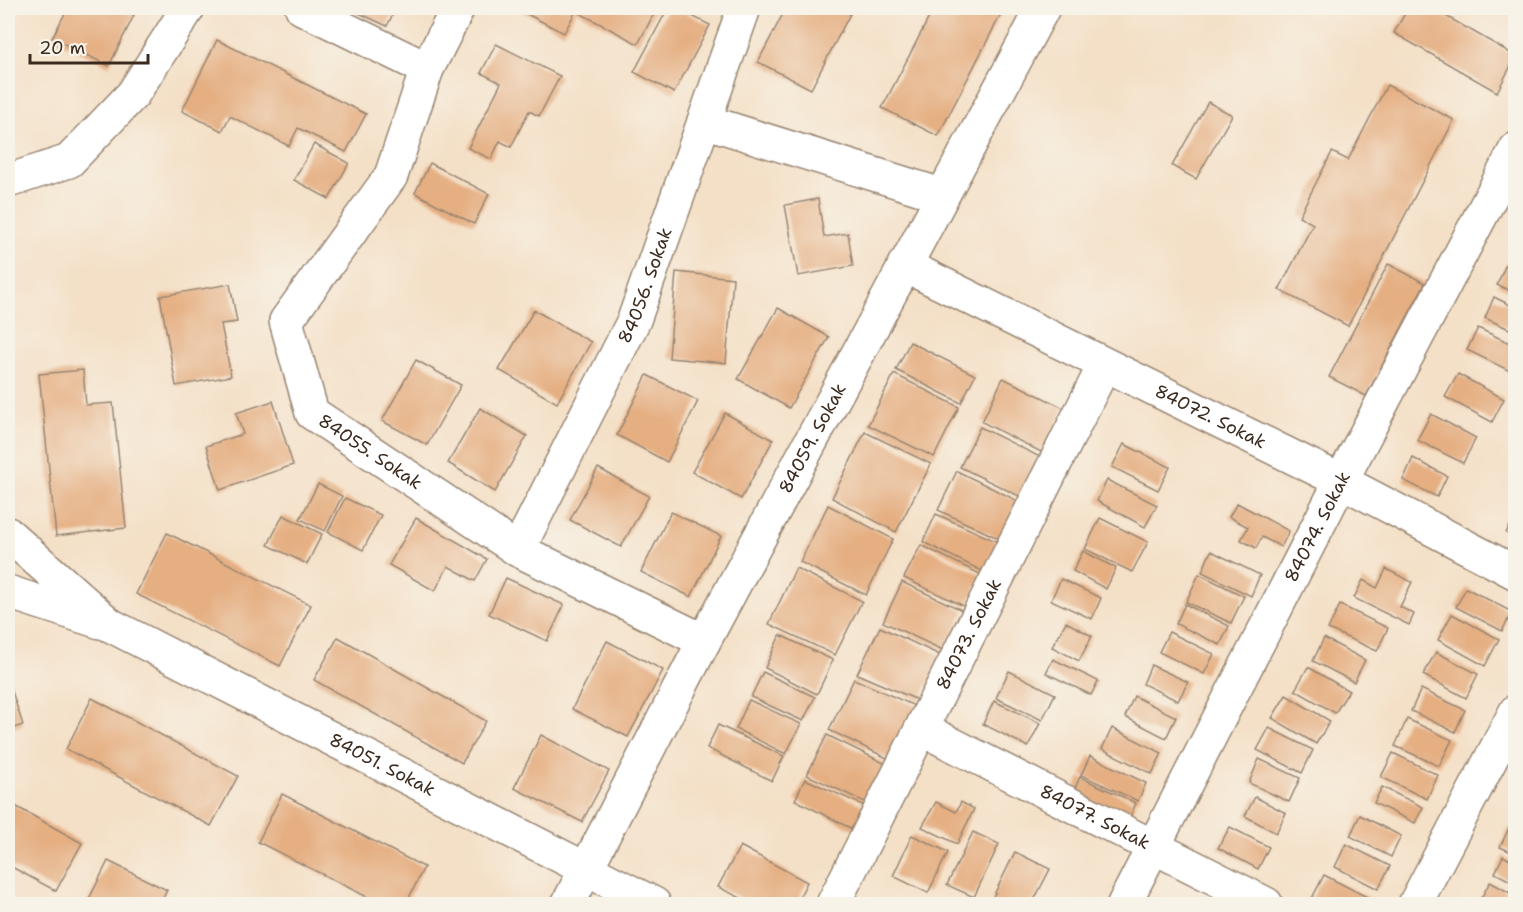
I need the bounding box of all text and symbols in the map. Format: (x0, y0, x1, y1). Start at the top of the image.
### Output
scale bar (30, 27, 148, 65)
text: 20 m (39, 36, 85, 60)
street label: 84056. Sokak (612, 224, 678, 347)
street label: 84059. Sokak (773, 379, 852, 497)
street label: 84072. Sokak (1151, 379, 1270, 454)
street label: 84055. Sokak (314, 409, 427, 495)
street label: 84074. Sokak (1279, 467, 1356, 586)
street label: 84073. Sokak (931, 575, 1007, 694)
street label: 84051. Sokak (325, 727, 439, 802)
street label: 84077. Sokak (1036, 779, 1154, 855)

